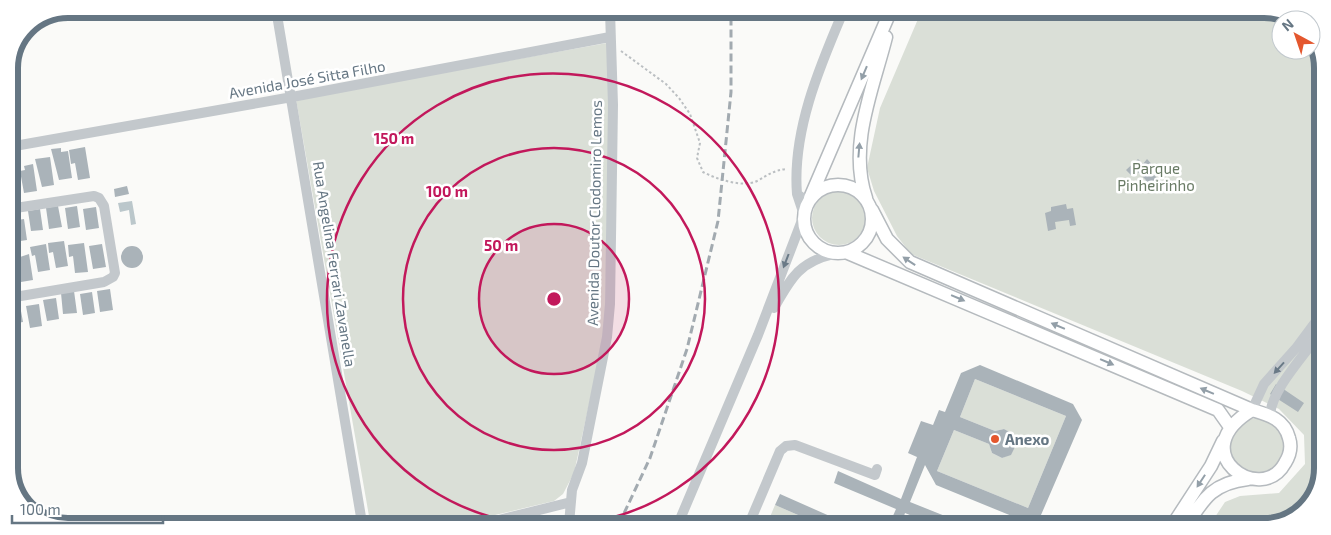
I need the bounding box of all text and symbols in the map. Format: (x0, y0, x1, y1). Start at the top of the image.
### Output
north arrow (1271, 10, 1321, 60)
text: N (1278, 15, 1297, 34)
street label: Avenida José Sitta Filho (227, 56, 387, 102)
one-way arrow (860, 65, 868, 80)
street label: Avenida Doutor Clodomiro Lemos (583, 100, 605, 326)
text: 150 m (374, 129, 414, 147)
one-way arrow (855, 142, 863, 158)
park label: Parque Pinheirinho (1117, 159, 1195, 194)
street label: Rua Angelina Ferrari Zavanella (310, 160, 360, 368)
text: 100 m (426, 182, 468, 200)
text: 50 m (484, 236, 518, 254)
one-way arrow (782, 254, 790, 268)
one-way arrow (903, 256, 916, 265)
centre of rings (545, 290, 563, 308)
one-way arrow (951, 295, 965, 303)
one-way arrow (1051, 322, 1065, 330)
one-way arrow (1100, 359, 1114, 367)
one-way arrow (1273, 361, 1284, 374)
one-way arrow (1200, 386, 1214, 394)
place label: Anexo (1005, 430, 1050, 448)
marker: Anexo (989, 433, 1001, 445)
one-way arrow (1197, 475, 1206, 488)
scale bar (12, 492, 164, 524)
text: 100 m (20, 500, 61, 518)

